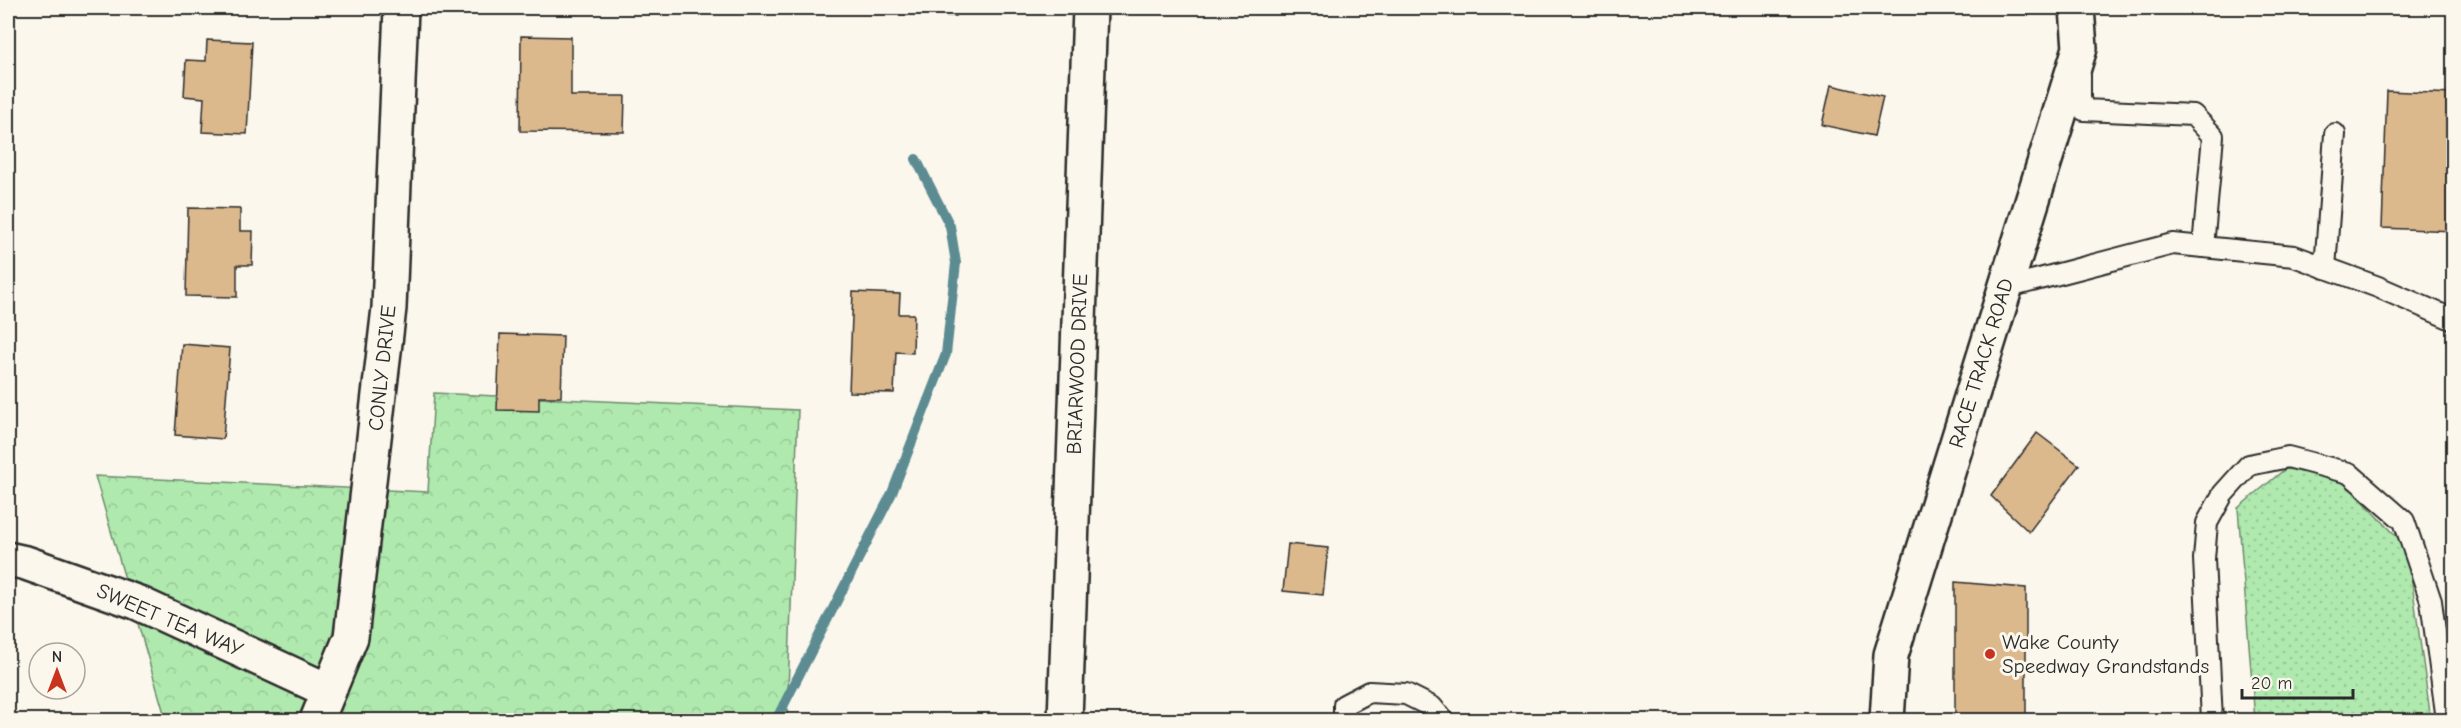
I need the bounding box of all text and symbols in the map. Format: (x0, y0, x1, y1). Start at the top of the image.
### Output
street label: BRIARWOOD DRIVE (1062, 273, 1092, 455)
street label: RACE TRACK ROAD (1944, 275, 2018, 451)
street label: CONLY DRIVE (363, 304, 401, 432)
street label: SWEET TEA WAY (93, 578, 247, 662)
place label: Wake County Speedway Grandstands (2002, 630, 2209, 678)
north arrow (27, 641, 87, 701)
marker: Wake County Speedway Grandstands (1983, 647, 1997, 661)
text: N (52, 648, 62, 666)
scale bar (2242, 662, 2353, 700)
text: 20 m (2251, 673, 2292, 694)

